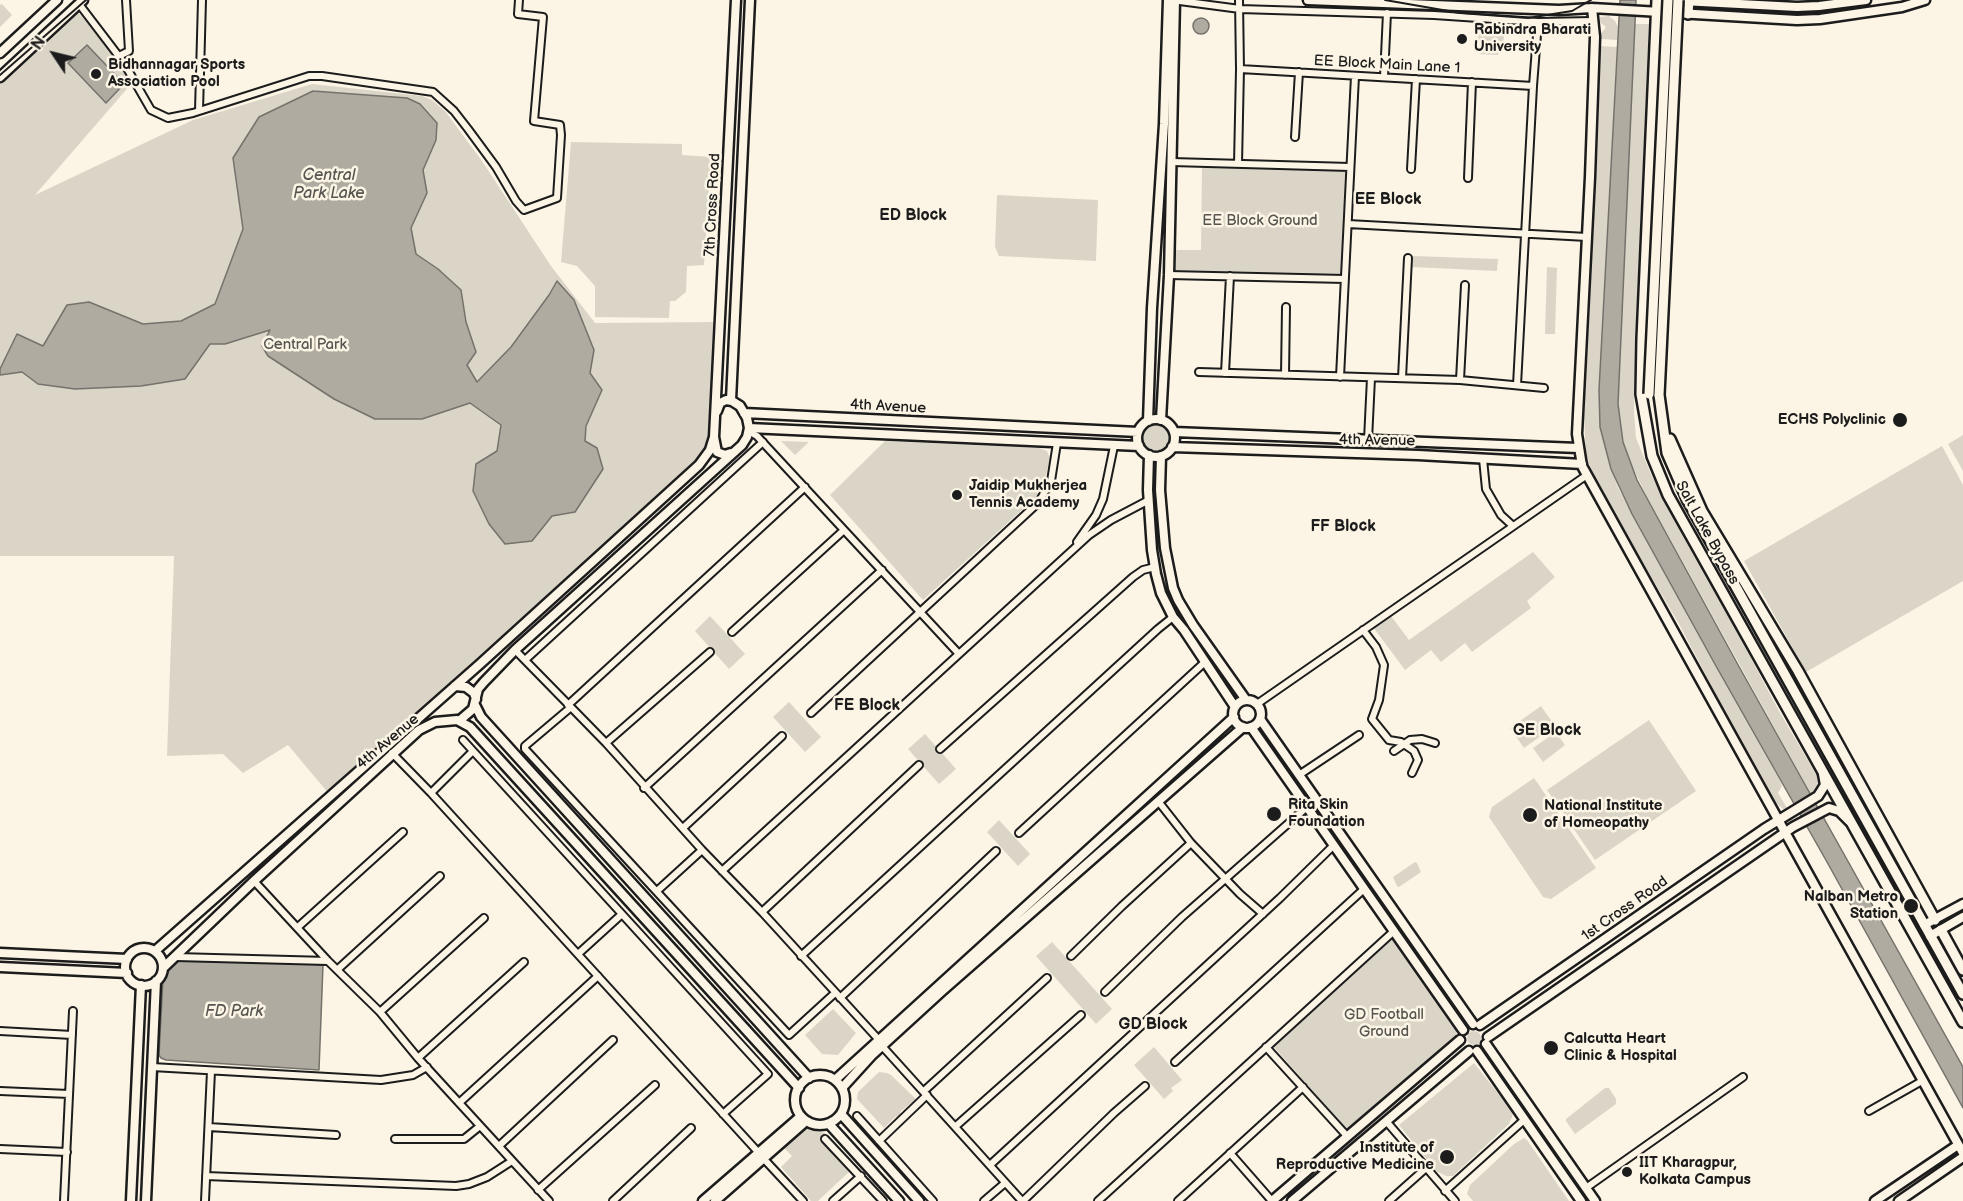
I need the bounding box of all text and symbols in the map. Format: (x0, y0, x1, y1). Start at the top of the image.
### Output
place label: Rabindra Bharati University (1474, 21, 1591, 56)
north arrow (24, 24, 84, 84)
marker: Rabindra Bharati University (1455, 32, 1469, 46)
text: N (28, 33, 50, 54)
street label: EE Block Main Lane 1 (1313, 52, 1461, 78)
place label: Bidhannagar Sports Association Pool (108, 56, 245, 91)
marker: Bidhannagar Sports Association Pool (89, 67, 103, 81)
street label: 7th Cross Road (701, 153, 725, 257)
water label: Central Park Lake (293, 166, 365, 204)
district label: EE Block (1355, 190, 1421, 210)
district label: ED Block (879, 206, 947, 226)
park label: EE Block Ground (1202, 212, 1318, 230)
park label: Central Park (263, 336, 347, 354)
street label: 4th Avenue (849, 396, 927, 418)
place label: ECHS Polyclinic (1778, 411, 1886, 429)
marker: ECHS Polyclinic (1891, 411, 1909, 429)
street label: 4th Avenue (1339, 431, 1415, 451)
place label: Jaidip Mukherjea Tennis Academy (969, 477, 1087, 512)
street label: Salt Lake Bypass (1671, 478, 1743, 588)
marker: Jaidip Mukherjea Tennis Academy (950, 488, 964, 502)
district label: FF Block (1310, 517, 1376, 537)
district label: FE Block (834, 696, 900, 716)
street label: 4th Avenue (353, 711, 423, 773)
district label: GE Block (1513, 721, 1581, 741)
place label: Rita Skin Foundation (1288, 796, 1365, 831)
place label: National Institute of Homeopathy (1544, 797, 1662, 832)
marker: Rita Skin Foundation (1265, 805, 1283, 823)
marker: National Institute of Homeopathy (1521, 806, 1539, 824)
street label: 1st Cross Road (1578, 873, 1672, 945)
place label: Nalban Metro Station (1804, 888, 1898, 923)
marker: Nalban Metro Station (1902, 897, 1920, 915)
water label: FD Park (205, 1002, 263, 1022)
park label: GD Football Ground (1344, 1006, 1424, 1041)
district label: GD Block (1119, 1015, 1187, 1035)
place label: Calcutta Heart Clinic & Hospital (1564, 1030, 1677, 1065)
marker: Calcutta Heart Clinic & Hospital (1542, 1039, 1560, 1057)
place label: Institute of Reproductive Medicine (1276, 1139, 1434, 1174)
marker: Institute of Reproductive Medicine (1438, 1148, 1456, 1166)
place label: IIT Kharagpur, Kolkata Campus (1639, 1154, 1751, 1189)
marker: IIT Kharagpur, Kolkata Campus (1620, 1165, 1634, 1179)

